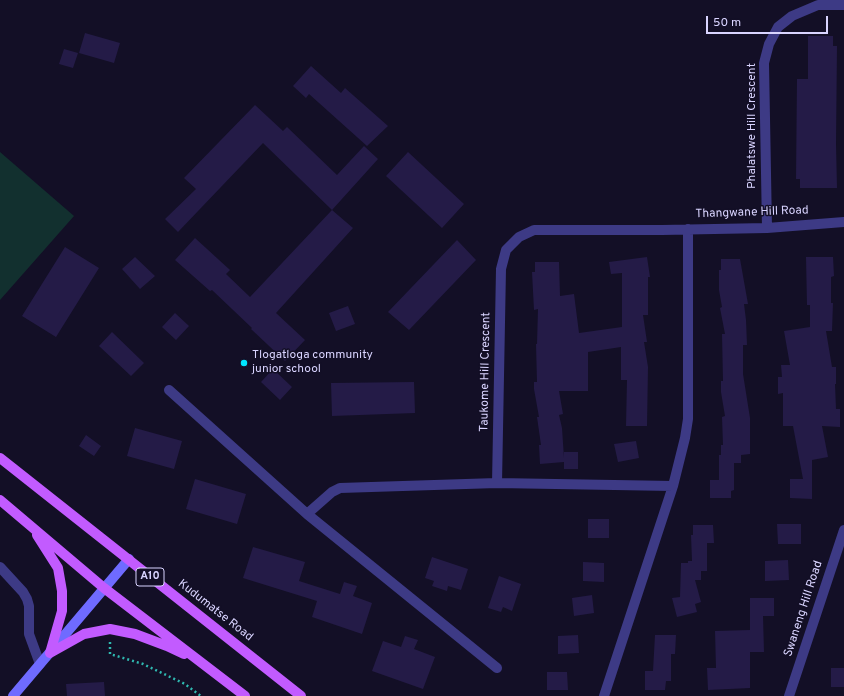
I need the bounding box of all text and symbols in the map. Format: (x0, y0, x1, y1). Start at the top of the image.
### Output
scale bar (708, 8, 830, 34)
text: 50 m (713, 15, 741, 31)
street label: Phalatswe Hill Crescent (746, 63, 760, 189)
street label: Thangwane Hill Road (695, 204, 809, 222)
street label: Taukome Hill Crescent (478, 312, 494, 432)
place label: Tlogatloga community junior school (252, 349, 373, 377)
marker: Tlogatloga community junior school (239, 358, 249, 368)
street label: Swaneng Hill Road (782, 559, 826, 659)
road number: A10 (136, 568, 164, 586)
street label: Kudumatse Road (175, 577, 255, 645)

